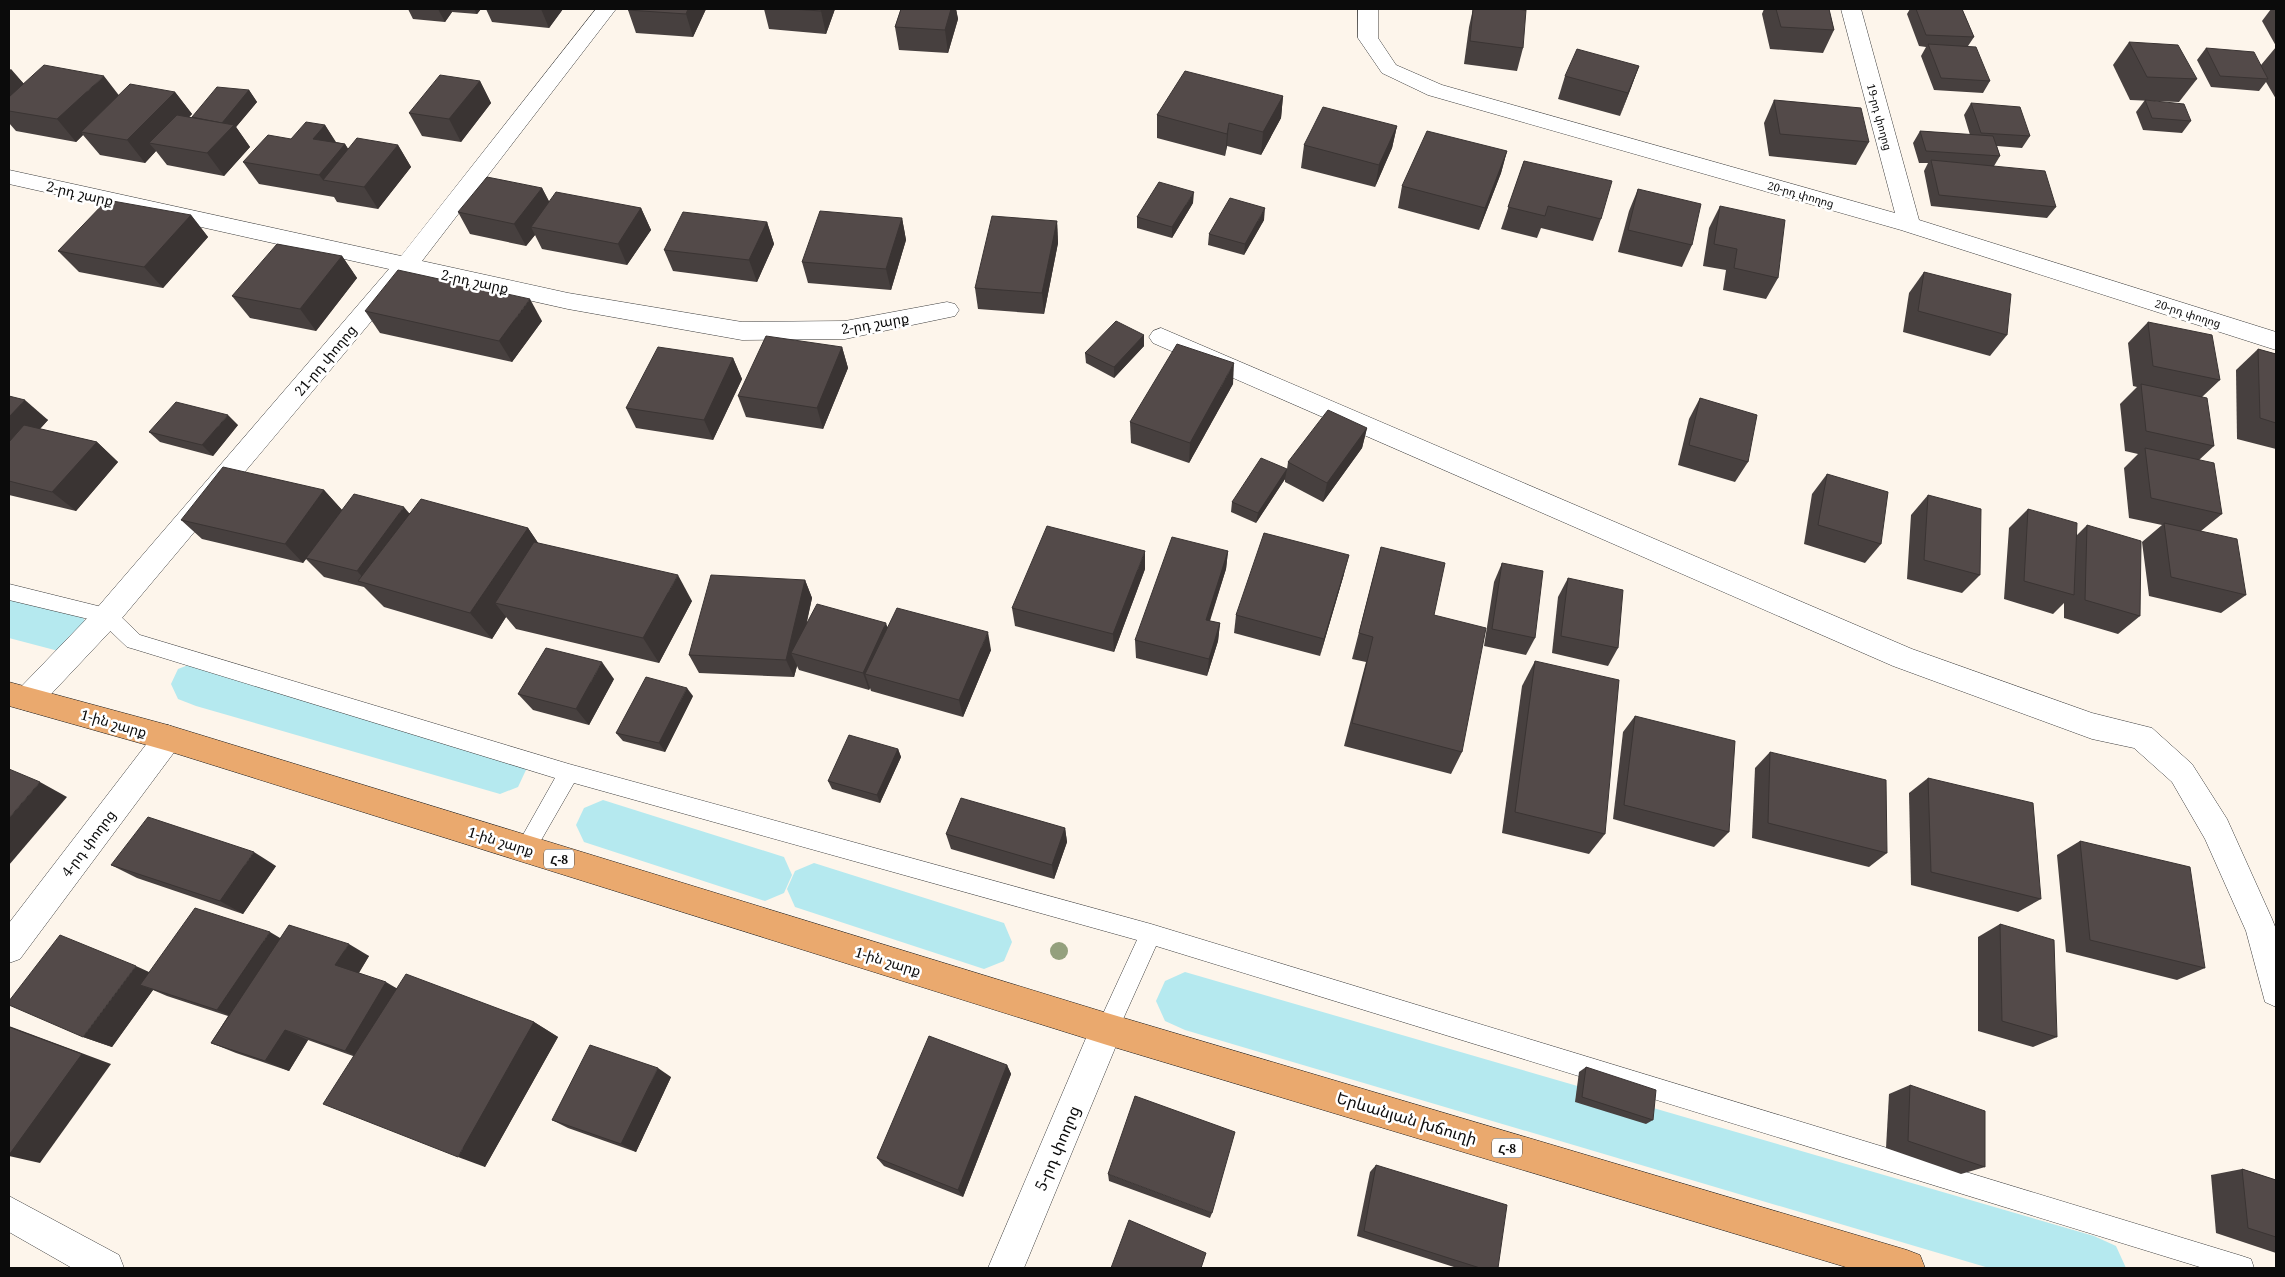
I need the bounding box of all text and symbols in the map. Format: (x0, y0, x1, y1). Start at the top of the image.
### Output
street label: 19-րդ փողոց (1864, 82, 1896, 152)
street label: 2-րդ շարք (44, 176, 116, 210)
street label: 20-րդ փողոց (1766, 177, 1836, 211)
street label: 2-րդ շարք (440, 265, 510, 297)
street label: 20-րդ փողոց (2153, 295, 2223, 331)
street label: 2-րդ շարք (840, 308, 910, 338)
street label: 21-րդ փողոց (290, 321, 360, 399)
street label: 1-ին շարք (79, 705, 149, 741)
street label: 4-րդ փողոց (57, 806, 119, 880)
street label: 1-ին շարք (466, 822, 536, 860)
road number: Հ-8 (544, 850, 574, 869)
street label: 1-ին շարք (853, 942, 923, 980)
street label: Երևանյան խճուղի (1334, 1086, 1480, 1150)
street label: 5-րդ փողոց (1029, 1102, 1085, 1194)
road number: Հ-8 (1492, 1138, 1522, 1158)

